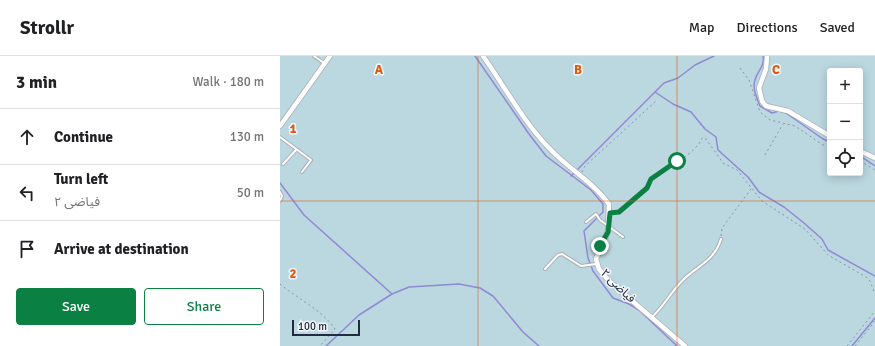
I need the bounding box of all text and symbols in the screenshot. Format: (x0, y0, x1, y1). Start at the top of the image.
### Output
text: Strollr (20, 16, 74, 40)
text: Map (689, 19, 715, 36)
text: Directions (737, 19, 798, 36)
text: Saved (820, 19, 855, 36)
text: A (375, 62, 384, 78)
text: B (574, 62, 582, 78)
text: C (772, 62, 780, 78)
map controls (827, 68, 863, 176)
button: + (827, 68, 863, 104)
text: 3 min (16, 72, 57, 93)
text: Walk · 180 m (193, 74, 264, 90)
button: − (827, 104, 863, 140)
text: 1 (289, 121, 297, 137)
icon: ahead (16, 126, 38, 148)
text: Continue (54, 128, 113, 146)
text: 130 m (230, 129, 264, 145)
button: locate (827, 140, 863, 176)
route start (668, 152, 686, 170)
text: Turn left (54, 170, 108, 188)
icon: left (16, 182, 38, 204)
text: 50 m (237, 185, 264, 201)
text: فیاضی ۲ (54, 194, 100, 210)
route end (591, 237, 609, 255)
icon: arrive (16, 238, 38, 260)
text: Arrive at destination (54, 240, 189, 258)
text: 2 (289, 266, 297, 282)
street label: فیاضی ۲ (597, 266, 639, 306)
button: Save (16, 288, 136, 325)
button: Share (144, 288, 264, 325)
scale bar (292, 318, 360, 337)
text: 100 m (298, 320, 327, 333)

